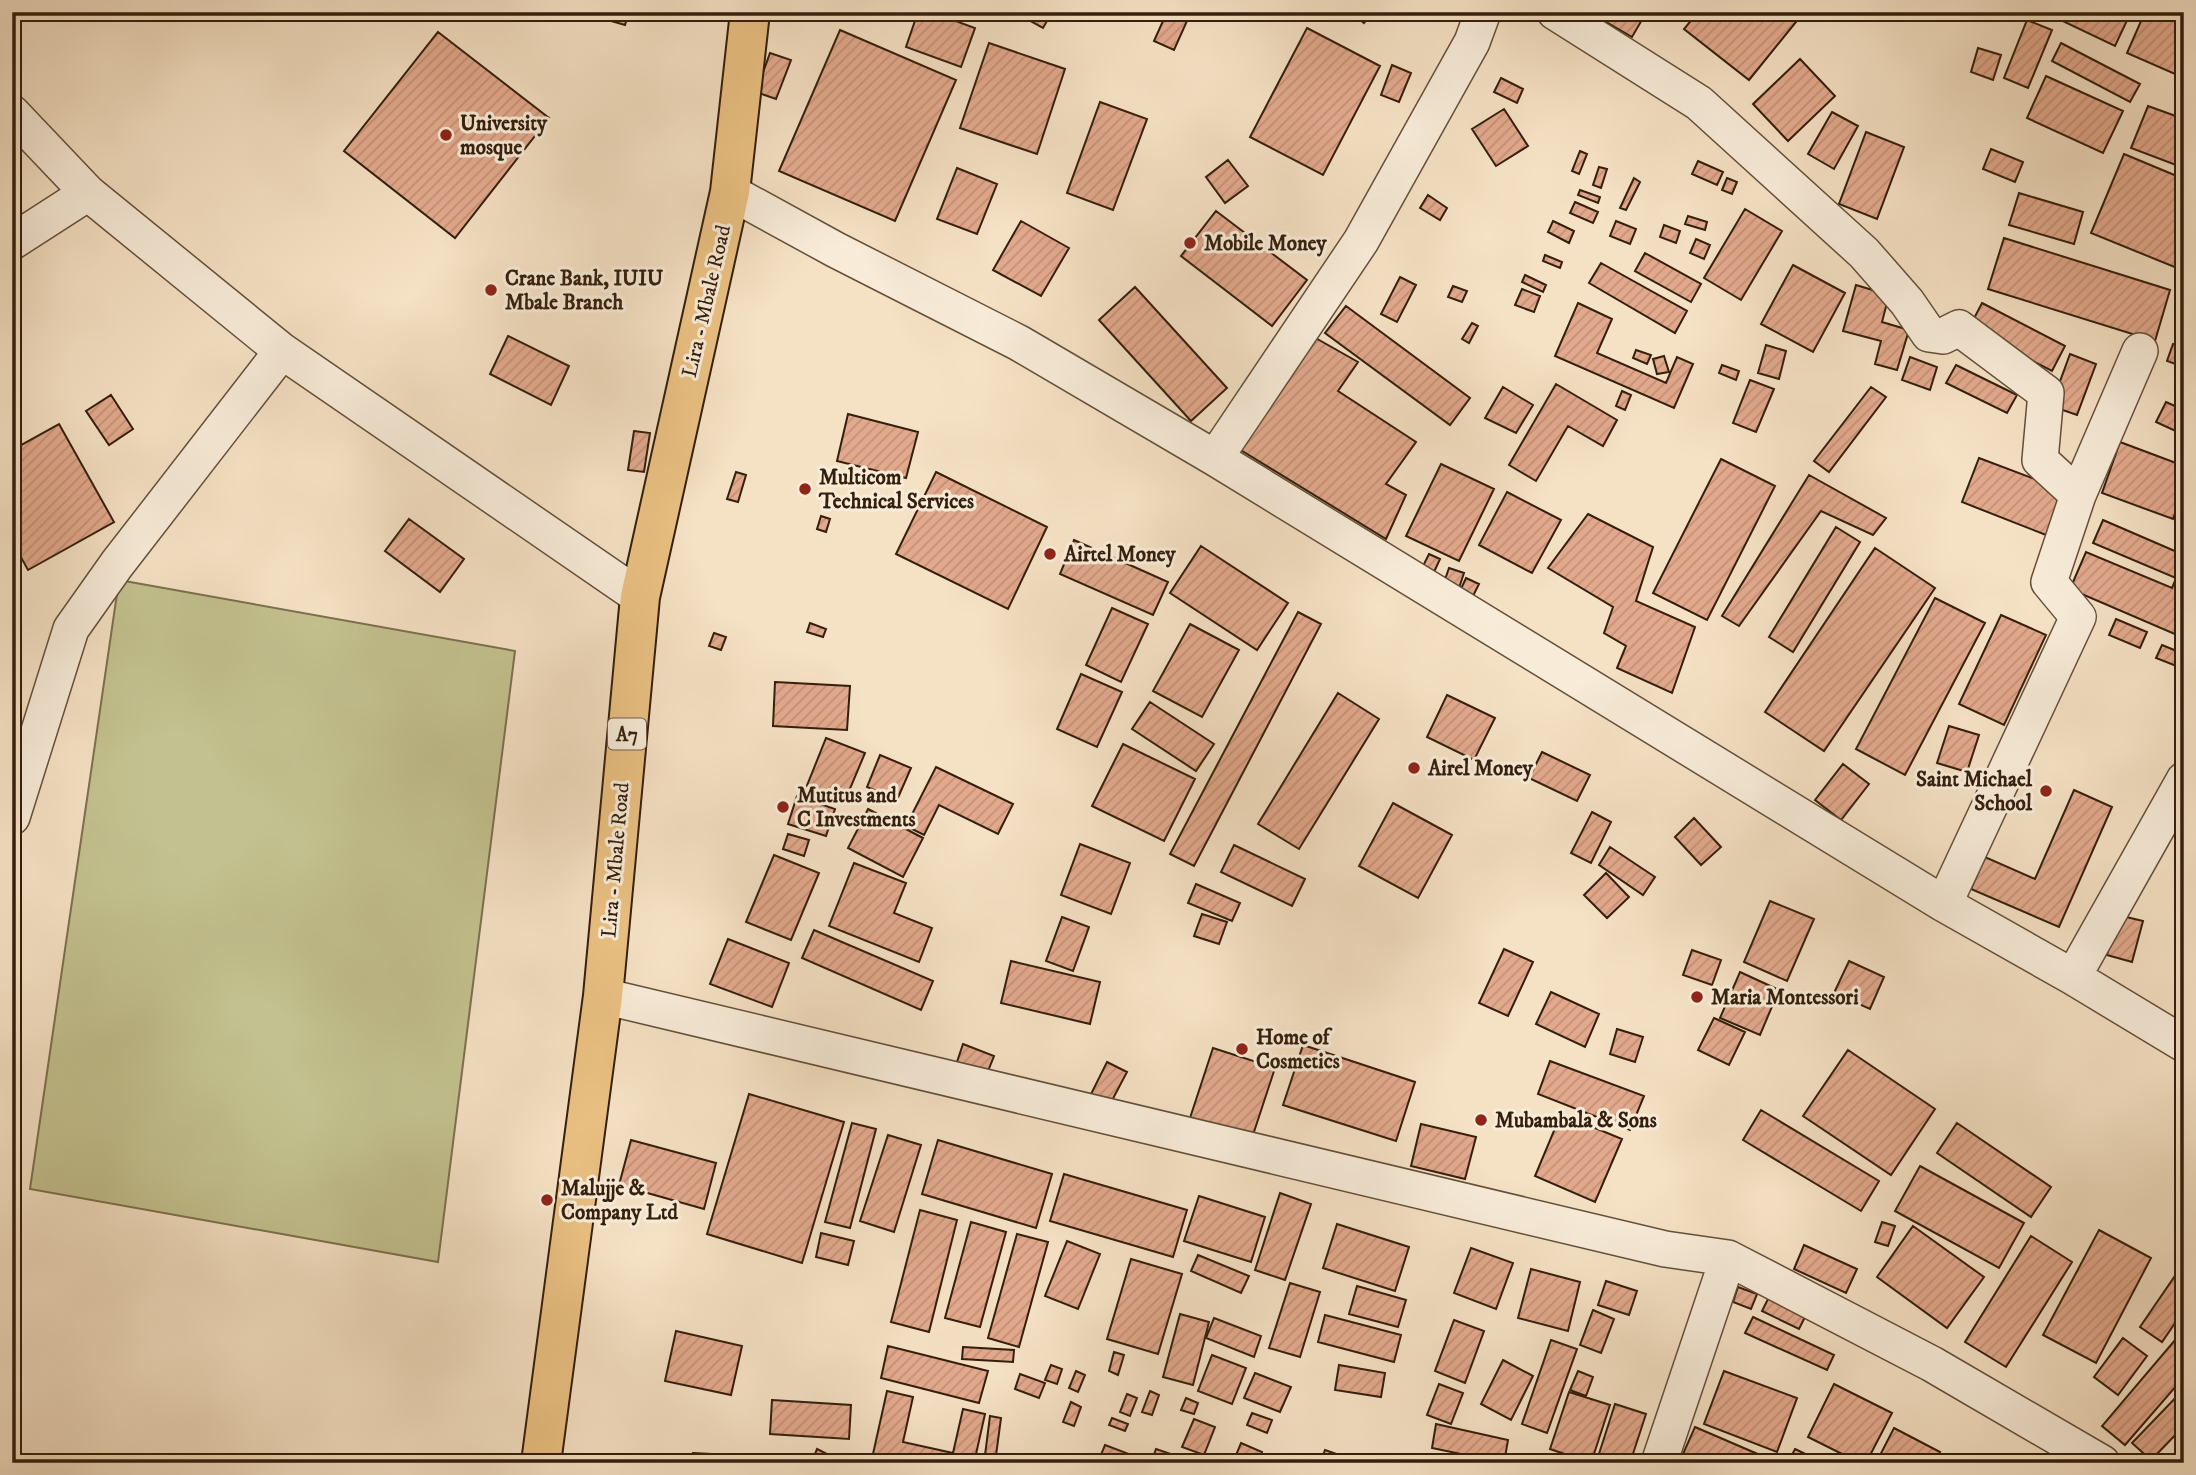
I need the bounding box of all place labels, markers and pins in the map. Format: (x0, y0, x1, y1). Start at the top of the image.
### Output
place label: University mosque (460, 111, 548, 161)
marker: University mosque (438, 127, 454, 143)
place label: Mobile Money (1204, 231, 1327, 257)
marker: Mobile Money (1182, 235, 1198, 251)
place label: Crane Bank, IUIU Mbale Branch (505, 266, 664, 316)
marker: Crane Bank, IUIU Mbale Branch (483, 282, 499, 298)
place label: Multicom Technical Services (818, 465, 974, 515)
marker: Multicom Technical Services (797, 481, 813, 497)
place label: Airtel Money (1063, 542, 1177, 568)
marker: Airtel Money (1042, 546, 1058, 562)
place label: Airel Money (1427, 756, 1534, 782)
marker: Airel Money (1406, 760, 1422, 776)
place label: Saint Michael School (1916, 767, 2033, 817)
place label: Mutitus and C Investments (797, 783, 916, 833)
marker: Saint Michael School (2038, 783, 2054, 799)
marker: Mutitus and C Investments (775, 799, 791, 815)
place label: Maria Montessori (1711, 985, 1859, 1011)
marker: Maria Montessori (1689, 989, 1705, 1005)
place label: Home of Cosmetics (1256, 1025, 1340, 1075)
marker: Home of Cosmetics (1234, 1041, 1250, 1057)
place label: Mubambala & Sons (1495, 1108, 1657, 1134)
marker: Mubambala & Sons (1473, 1112, 1489, 1128)
place label: Malujje & Company Ltd (561, 1176, 679, 1226)
marker: Malujje & Company Ltd (539, 1192, 555, 1208)

